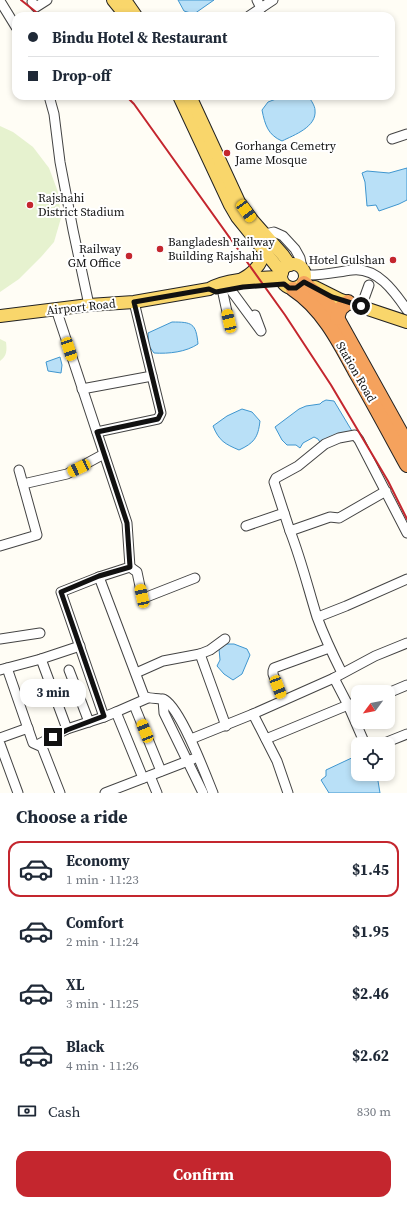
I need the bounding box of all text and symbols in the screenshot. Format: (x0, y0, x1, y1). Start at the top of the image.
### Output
text: Bindu Hotel & Restaurant (52, 27, 227, 48)
text: Drop-off (52, 65, 111, 86)
place label: Gorhanga Cemetry Jame Mosque (234, 138, 337, 168)
marker: Gorhanga Cemetry Jame Mosque (222, 148, 232, 158)
place label: Rajshahi District Stadium (38, 190, 125, 220)
car (234, 198, 258, 224)
marker: Rajshahi District Stadium (25, 200, 35, 210)
place label: Bangladesh Railway Building Rajshahi (168, 234, 275, 264)
place label: Railway GM Office (68, 241, 122, 271)
marker: Bangladesh Railway Building Rajshahi (155, 244, 165, 254)
marker: Railway GM Office (124, 251, 134, 261)
place label: Hotel Gulshan (309, 252, 385, 268)
marker: Hotel Gulshan (388, 255, 398, 265)
street label: Airport Road (46, 295, 117, 319)
route start (352, 297, 370, 315)
car (220, 308, 238, 334)
car (60, 336, 78, 362)
street label: Station Road (332, 339, 380, 405)
car (66, 457, 92, 479)
car (134, 583, 150, 609)
car (268, 674, 288, 700)
callout: 3 min (20, 679, 86, 707)
text: 3 min (36, 684, 70, 701)
north arrow (351, 685, 395, 729)
map controls (351, 685, 395, 781)
car (135, 718, 155, 744)
route end (44, 728, 62, 746)
button: locate (351, 737, 395, 781)
text: Choose a ride (16, 804, 128, 829)
text: Economy (66, 850, 130, 871)
icon: car (18, 851, 54, 887)
text: $1.45 (352, 859, 389, 880)
text: 1 min · 11:23 (66, 871, 139, 888)
text: Comfort (66, 912, 124, 933)
icon: car (18, 913, 54, 949)
text: $1.95 (352, 921, 389, 942)
text: 2 min · 11:24 (66, 933, 139, 950)
text: XL (66, 974, 85, 995)
icon: car (18, 975, 54, 1011)
text: $2.46 (352, 983, 389, 1004)
text: 3 min · 11:25 (66, 995, 139, 1012)
text: Black (66, 1036, 105, 1057)
icon: car (18, 1037, 54, 1073)
text: $2.62 (352, 1045, 389, 1066)
text: 4 min · 11:26 (66, 1057, 139, 1074)
icon: cash (16, 1100, 38, 1122)
text: Cash (48, 1101, 80, 1122)
text: 830 m (357, 1103, 391, 1120)
button: Confirm (16, 1151, 391, 1197)

